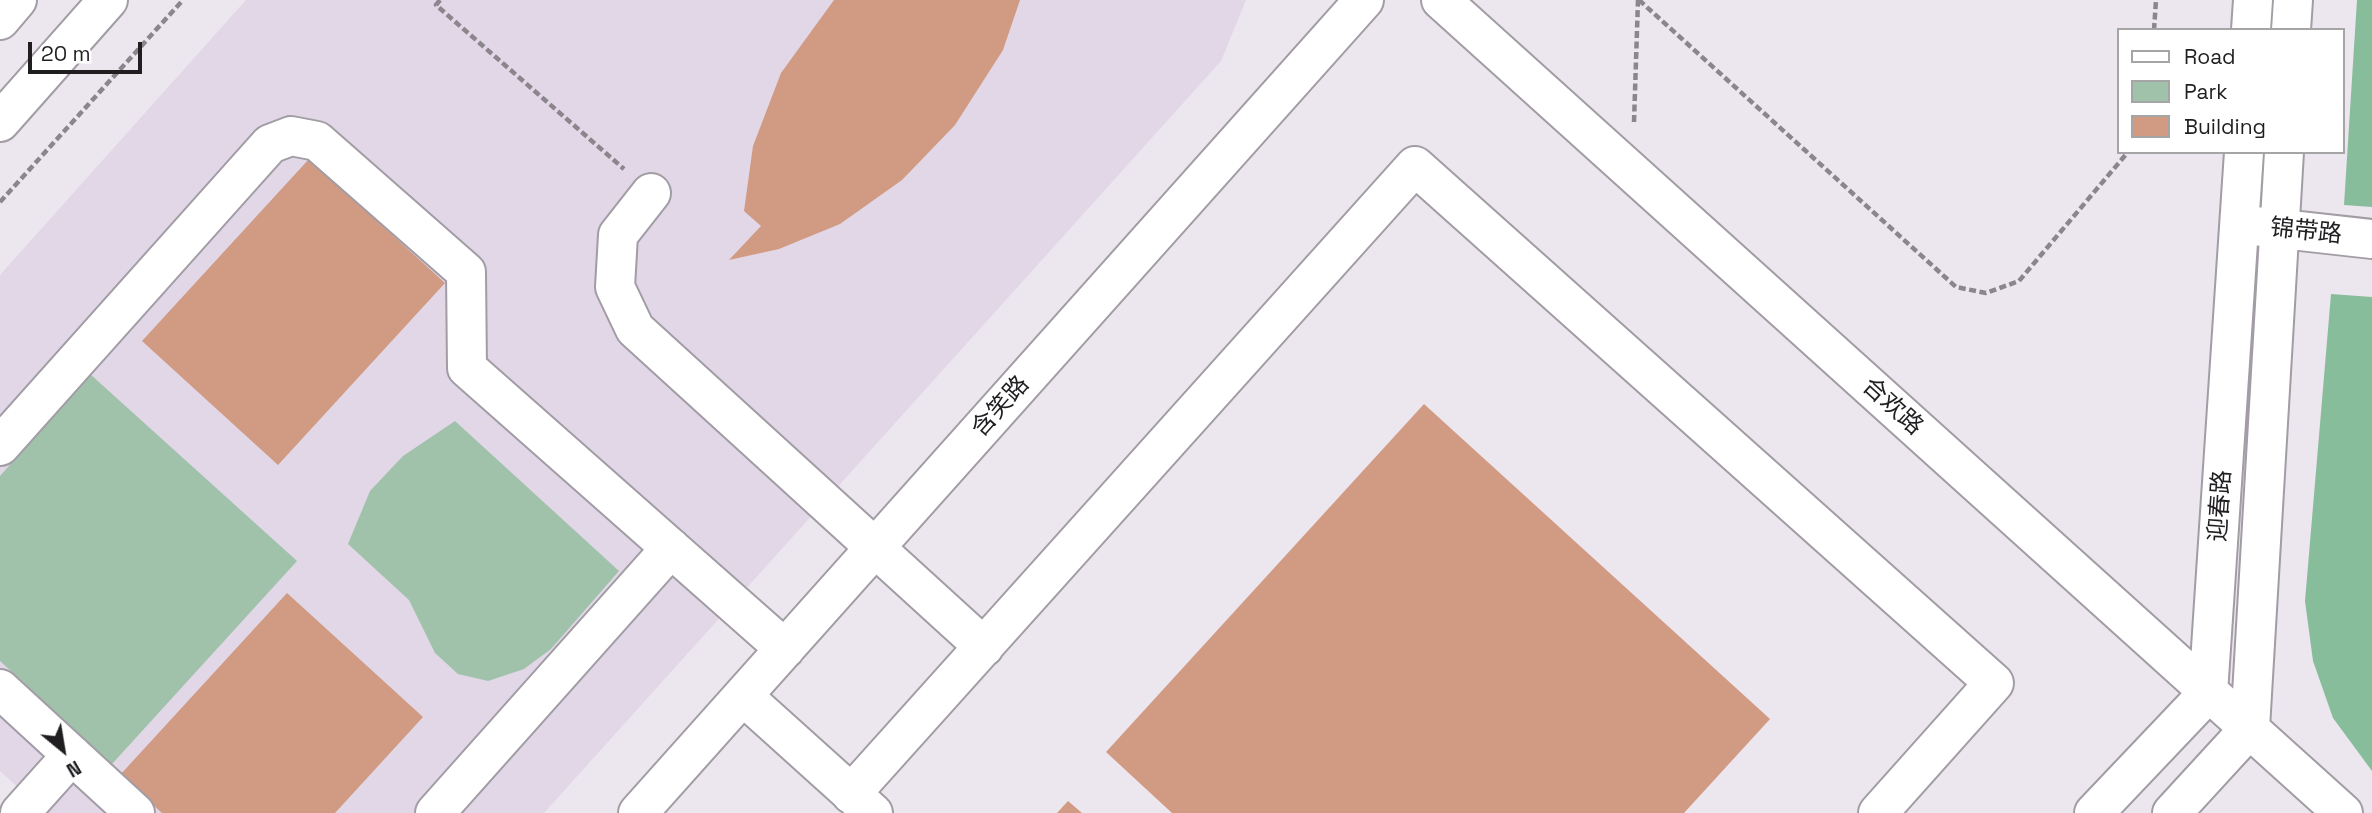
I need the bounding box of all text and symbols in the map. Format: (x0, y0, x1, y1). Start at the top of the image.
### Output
scale bar (32, 28, 145, 72)
legend (2116, 28, 2344, 154)
text: 20 m (41, 40, 91, 67)
text: Road (2184, 43, 2236, 70)
text: Park (2184, 78, 2228, 105)
text: Building (2184, 113, 2266, 140)
street label: 锦带路 (2269, 214, 2343, 250)
street label: 含笑路 (966, 371, 1036, 443)
street label: 合欢路 (1856, 372, 1928, 442)
street label: 迎春路 (2204, 469, 2238, 543)
north arrow (28, 715, 98, 785)
text: N (62, 755, 86, 783)

